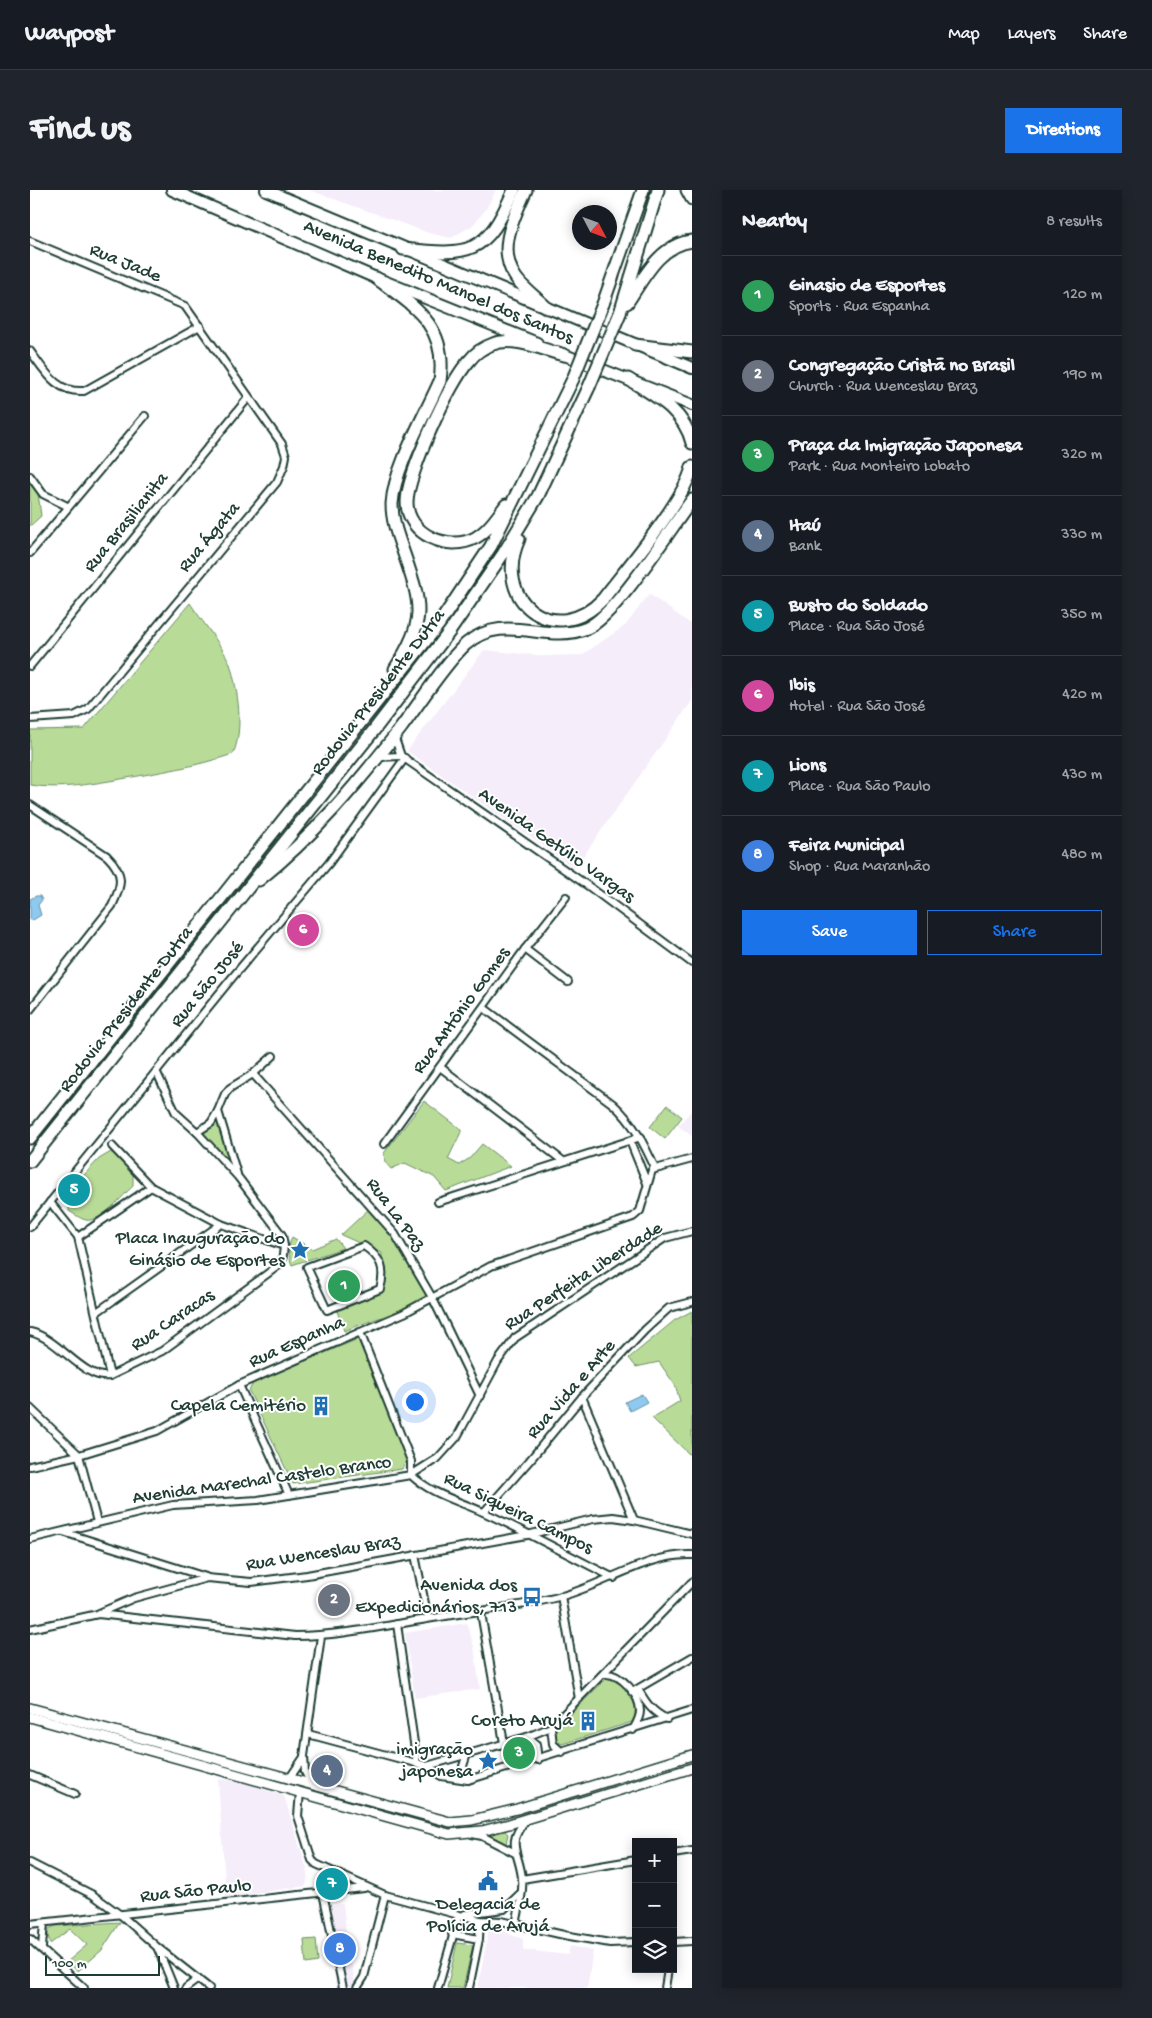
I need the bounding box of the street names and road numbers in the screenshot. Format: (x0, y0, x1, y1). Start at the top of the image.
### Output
street label: Avenida Benedito Manoel dos Santos (300, 216, 577, 351)
street label: Rua Jade (86, 239, 164, 289)
street label: Rua Brasilianita (80, 467, 175, 578)
street label: Rua Ágata (174, 497, 247, 578)
street label: Rodovia Presidente Dutra (307, 604, 452, 781)
street label: Avenida Getúlio Vargas (473, 783, 640, 909)
street label: Rodovia Presidente Dutra (55, 921, 200, 1098)
street label: Rua São José (166, 937, 250, 1033)
street label: Rua Antônio Gomes (408, 942, 516, 1079)
street label: Rua La Paz (360, 1174, 430, 1256)
street label: Rua Perfeita Liberdade (501, 1217, 667, 1337)
street label: Rua Caracas (127, 1284, 220, 1357)
street label: Rua Espanha (246, 1311, 350, 1374)
street label: Rua Vida e Arte (522, 1335, 622, 1445)
street label: Avenida Marechal Castelo Branco (131, 1451, 393, 1511)
street label: Rua Siqueira Campos (440, 1468, 597, 1561)
street label: Rua Wenceslau Braz (244, 1530, 402, 1578)
street label: Rua São Paulo (139, 1875, 253, 1909)

